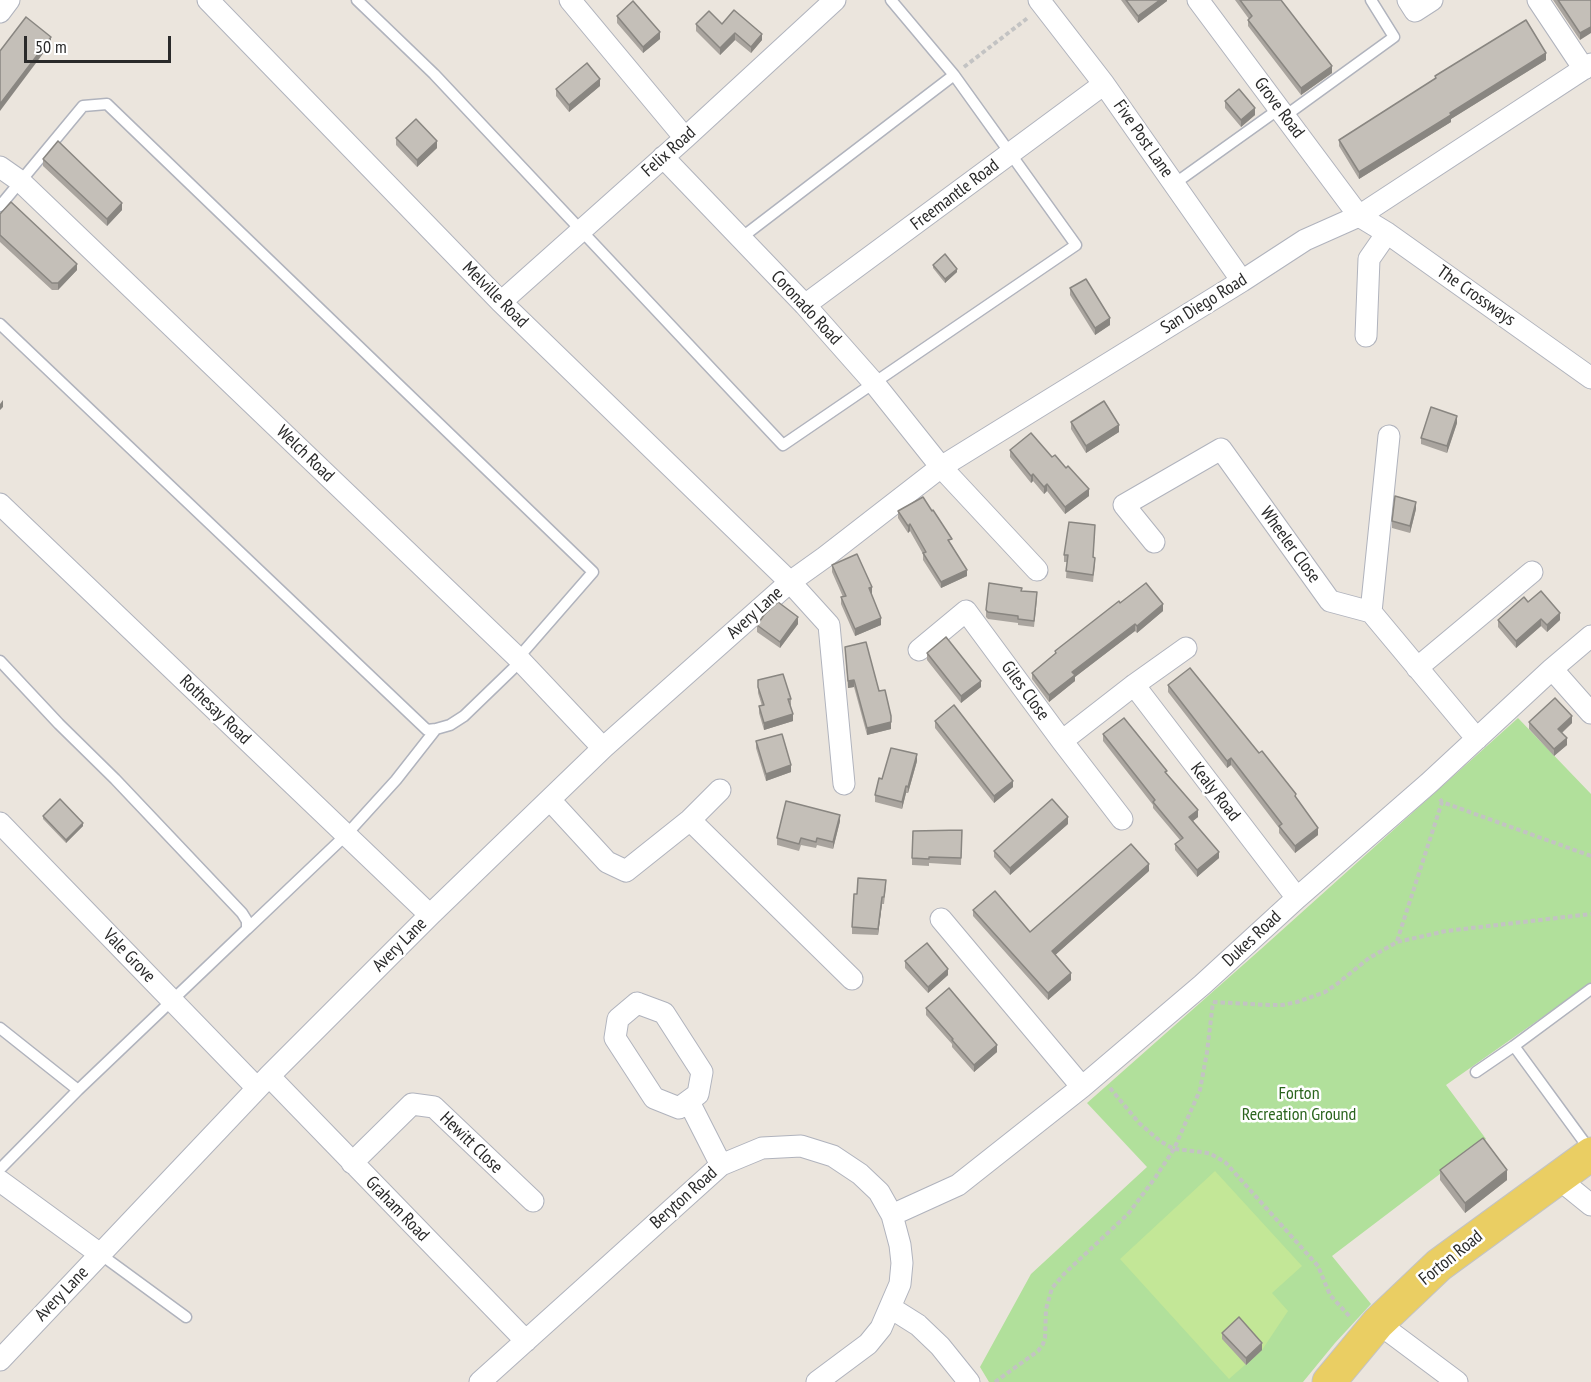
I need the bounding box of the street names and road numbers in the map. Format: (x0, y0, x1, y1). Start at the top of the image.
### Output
street label: Grove Road (1249, 73, 1309, 143)
street label: Five Post Lane (1108, 96, 1178, 182)
street label: Felix Road (638, 122, 700, 182)
street label: Freemantle Road (907, 155, 1003, 235)
street label: Melville Road (458, 258, 532, 332)
street label: The Crossways (1433, 261, 1519, 331)
street label: Coronado Road (766, 266, 846, 350)
street label: San Diego Road (1157, 269, 1251, 339)
street label: Welch Road (272, 421, 338, 487)
street label: Wheeler Close (1255, 503, 1325, 587)
street label: Avery Lane (723, 582, 787, 644)
street label: Giles Close (996, 657, 1054, 725)
street label: Rothesay Road (175, 671, 255, 749)
street label: Kealy Road (1185, 758, 1245, 826)
street label: Dukes Road (1218, 907, 1286, 971)
street label: Avery Lane (368, 913, 432, 977)
street label: Vale Grove (98, 925, 160, 987)
street label: Hewitt Close (435, 1108, 507, 1178)
street label: Beryton Road (646, 1162, 722, 1234)
street label: Graham Road (361, 1172, 433, 1246)
street label: Forton Road (1415, 1226, 1487, 1290)
street label: Avery Lane (31, 1262, 93, 1326)

